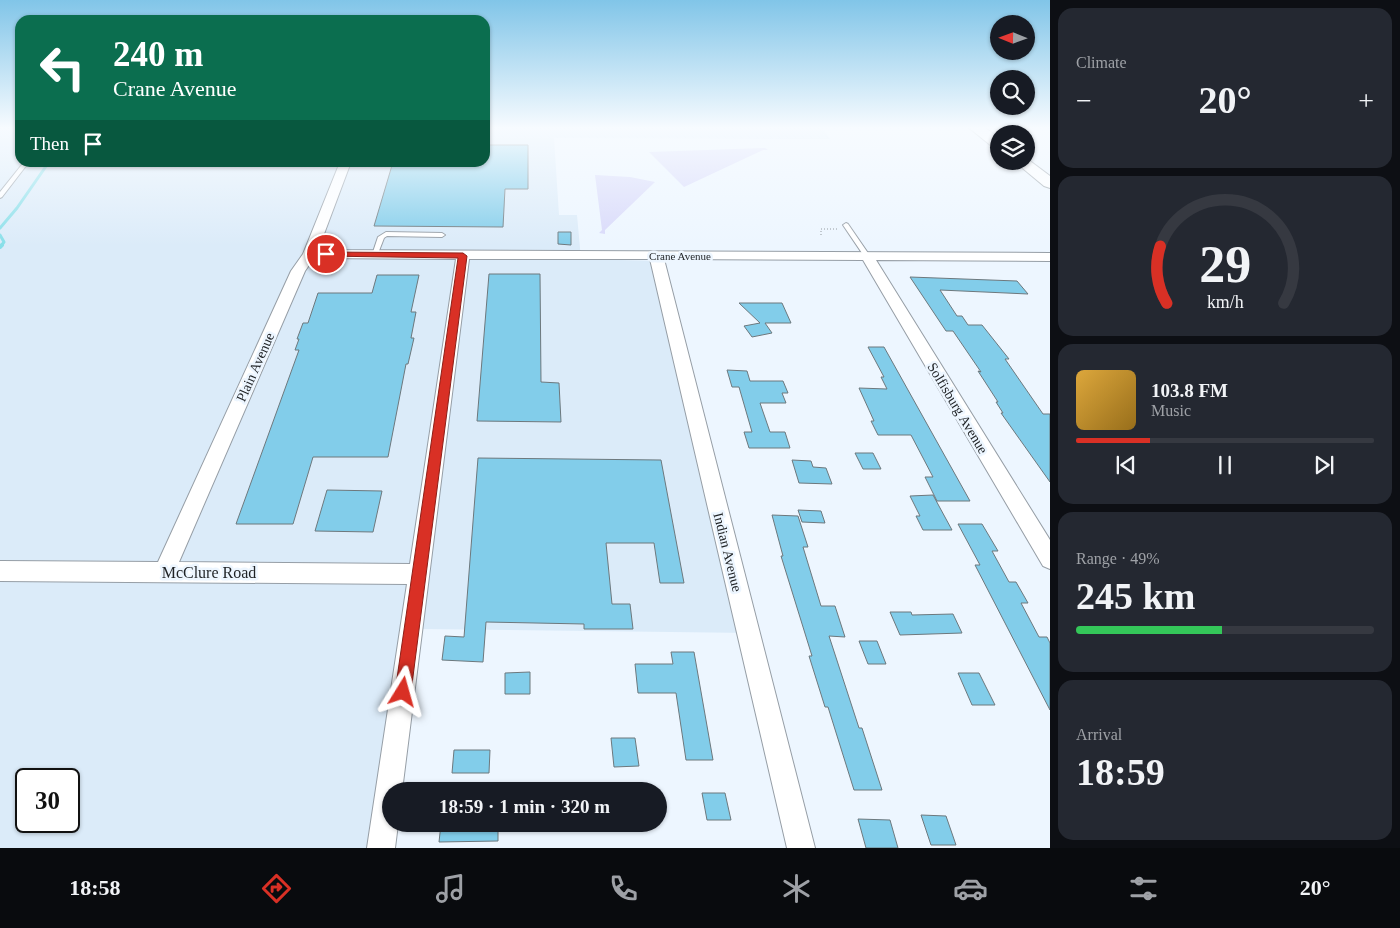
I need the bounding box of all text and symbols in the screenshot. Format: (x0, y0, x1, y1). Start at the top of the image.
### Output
north arrow (990, 15, 1035, 60)
map controls (990, 15, 1035, 170)
icon: left (30, 35, 95, 100)
text: 240 m (113, 35, 203, 74)
text: Climate (1076, 54, 1127, 71)
button: search (990, 70, 1035, 115)
text: Crane Avenue (113, 76, 237, 101)
text: 20° (1198, 79, 1252, 121)
text: − (1076, 85, 1092, 116)
text: + (1358, 85, 1374, 116)
button: layers (990, 125, 1035, 170)
icon: arrive (79, 130, 107, 158)
text: Then (30, 133, 69, 154)
pin (305, 233, 347, 275)
text: 29 (1199, 236, 1251, 293)
icon: arrive (312, 240, 340, 268)
street label: Crane Avenue (649, 250, 711, 262)
text: km/h (1207, 292, 1243, 312)
street label: Plain Avenue (234, 330, 277, 404)
street label: Solfisburg Avenue (925, 360, 991, 456)
text: 103.8 FM (1151, 380, 1228, 401)
text: Music (1151, 402, 1191, 419)
icon: previous (1112, 451, 1140, 479)
icon: pause (1211, 451, 1239, 479)
icon: next (1310, 451, 1338, 479)
street label: Indian Avenue (710, 511, 745, 593)
text: Range · 49% (1076, 550, 1160, 567)
street label: McClure Road (162, 564, 256, 581)
text: 245 km (1076, 575, 1195, 617)
position arrow (376, 665, 428, 717)
text: Arrival (1076, 726, 1122, 743)
text: 18:59 (1076, 751, 1165, 793)
speed limit sign: 30 (15, 768, 80, 833)
text: 18:59 · 1 min · 320 m (439, 796, 610, 817)
icon: directions (259, 871, 294, 906)
icon: music (433, 871, 468, 906)
icon: phone (606, 871, 641, 906)
icon: climate (779, 871, 814, 906)
icon: car (953, 871, 988, 906)
icon: filters (1126, 871, 1161, 906)
text: 18:58 (69, 875, 121, 900)
text: 20° (1300, 875, 1331, 900)

